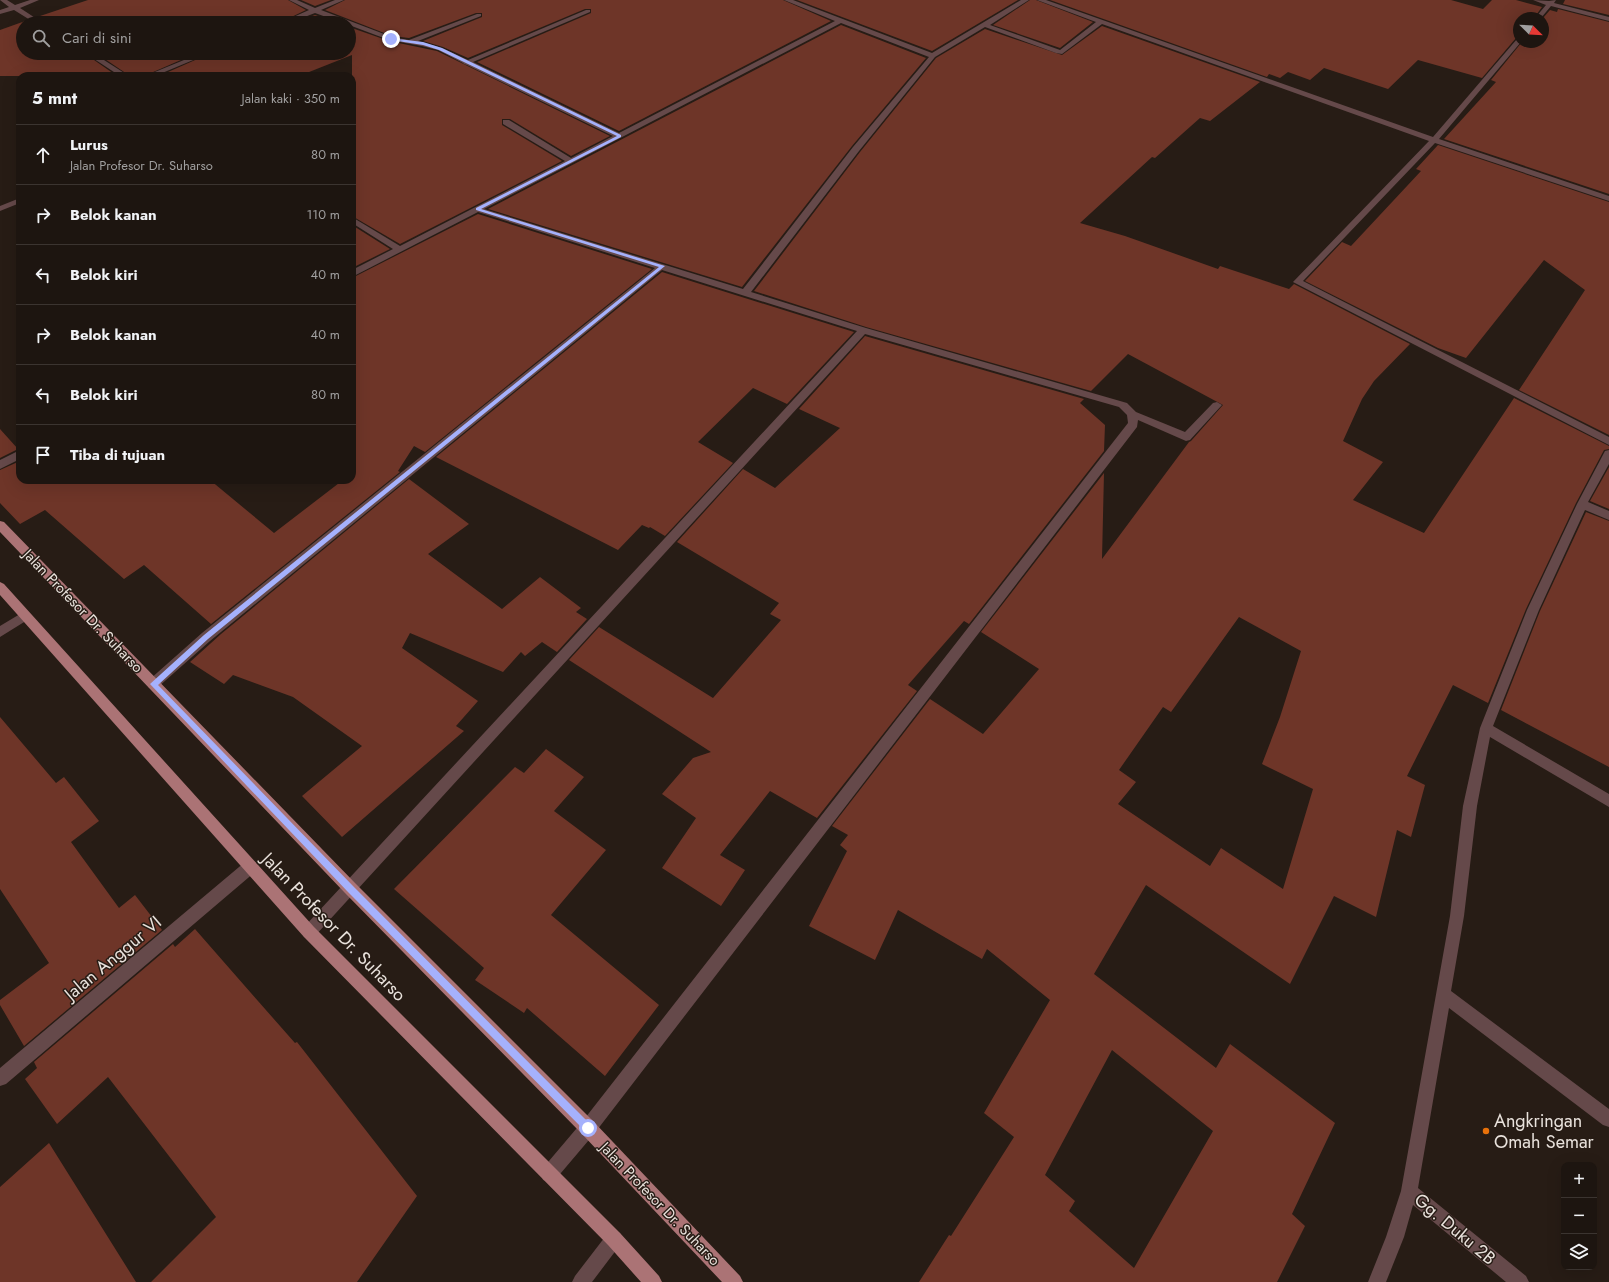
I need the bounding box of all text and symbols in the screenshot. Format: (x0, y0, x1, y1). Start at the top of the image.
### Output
north arrow (1513, 12, 1549, 48)
search box (16, 16, 356, 60)
icon: search (30, 27, 52, 49)
text: Cari di sini (62, 27, 132, 49)
route end (382, 30, 400, 48)
text: 5 mnt (32, 86, 77, 110)
text: Jalan kaki · 350 m (242, 89, 340, 108)
text: Lurus (70, 134, 108, 156)
icon: ahead (32, 144, 54, 166)
text: 80 m (311, 145, 340, 164)
text: Jalan Profesor Dr. Suharso (70, 156, 213, 175)
icon: right (32, 204, 54, 226)
text: Belok kanan (70, 204, 157, 226)
text: 110 m (306, 205, 340, 224)
icon: left (32, 264, 54, 286)
text: Belok kiri (70, 264, 138, 286)
text: 40 m (311, 265, 340, 284)
icon: right (32, 324, 54, 346)
text: Belok kanan (70, 324, 157, 346)
text: 40 m (311, 325, 340, 344)
icon: left (32, 384, 54, 406)
text: Belok kiri (70, 384, 138, 406)
text: 80 m (311, 385, 340, 404)
icon: arrive (32, 444, 54, 466)
text: Tiba di tujuan (70, 444, 165, 466)
street label: Jalan Profesor Dr. Suharso (16, 543, 148, 678)
street label: Jalan Profesor Dr. Suharso (255, 845, 412, 1007)
street label: Jalan Anggur VI (57, 910, 167, 1008)
place label: Angkringan Omah Semar (1494, 1108, 1595, 1155)
route start (579, 1119, 597, 1137)
marker: Angkringan Omah Semar (1481, 1126, 1491, 1136)
street label: Jalan Profesor Dr. Suharso (593, 1136, 725, 1271)
map controls (1561, 1162, 1597, 1270)
button: + (1561, 1162, 1597, 1198)
street label: Gg. Duku 2B (1409, 1187, 1501, 1271)
button: − (1561, 1198, 1597, 1234)
button: layers (1561, 1234, 1597, 1270)

